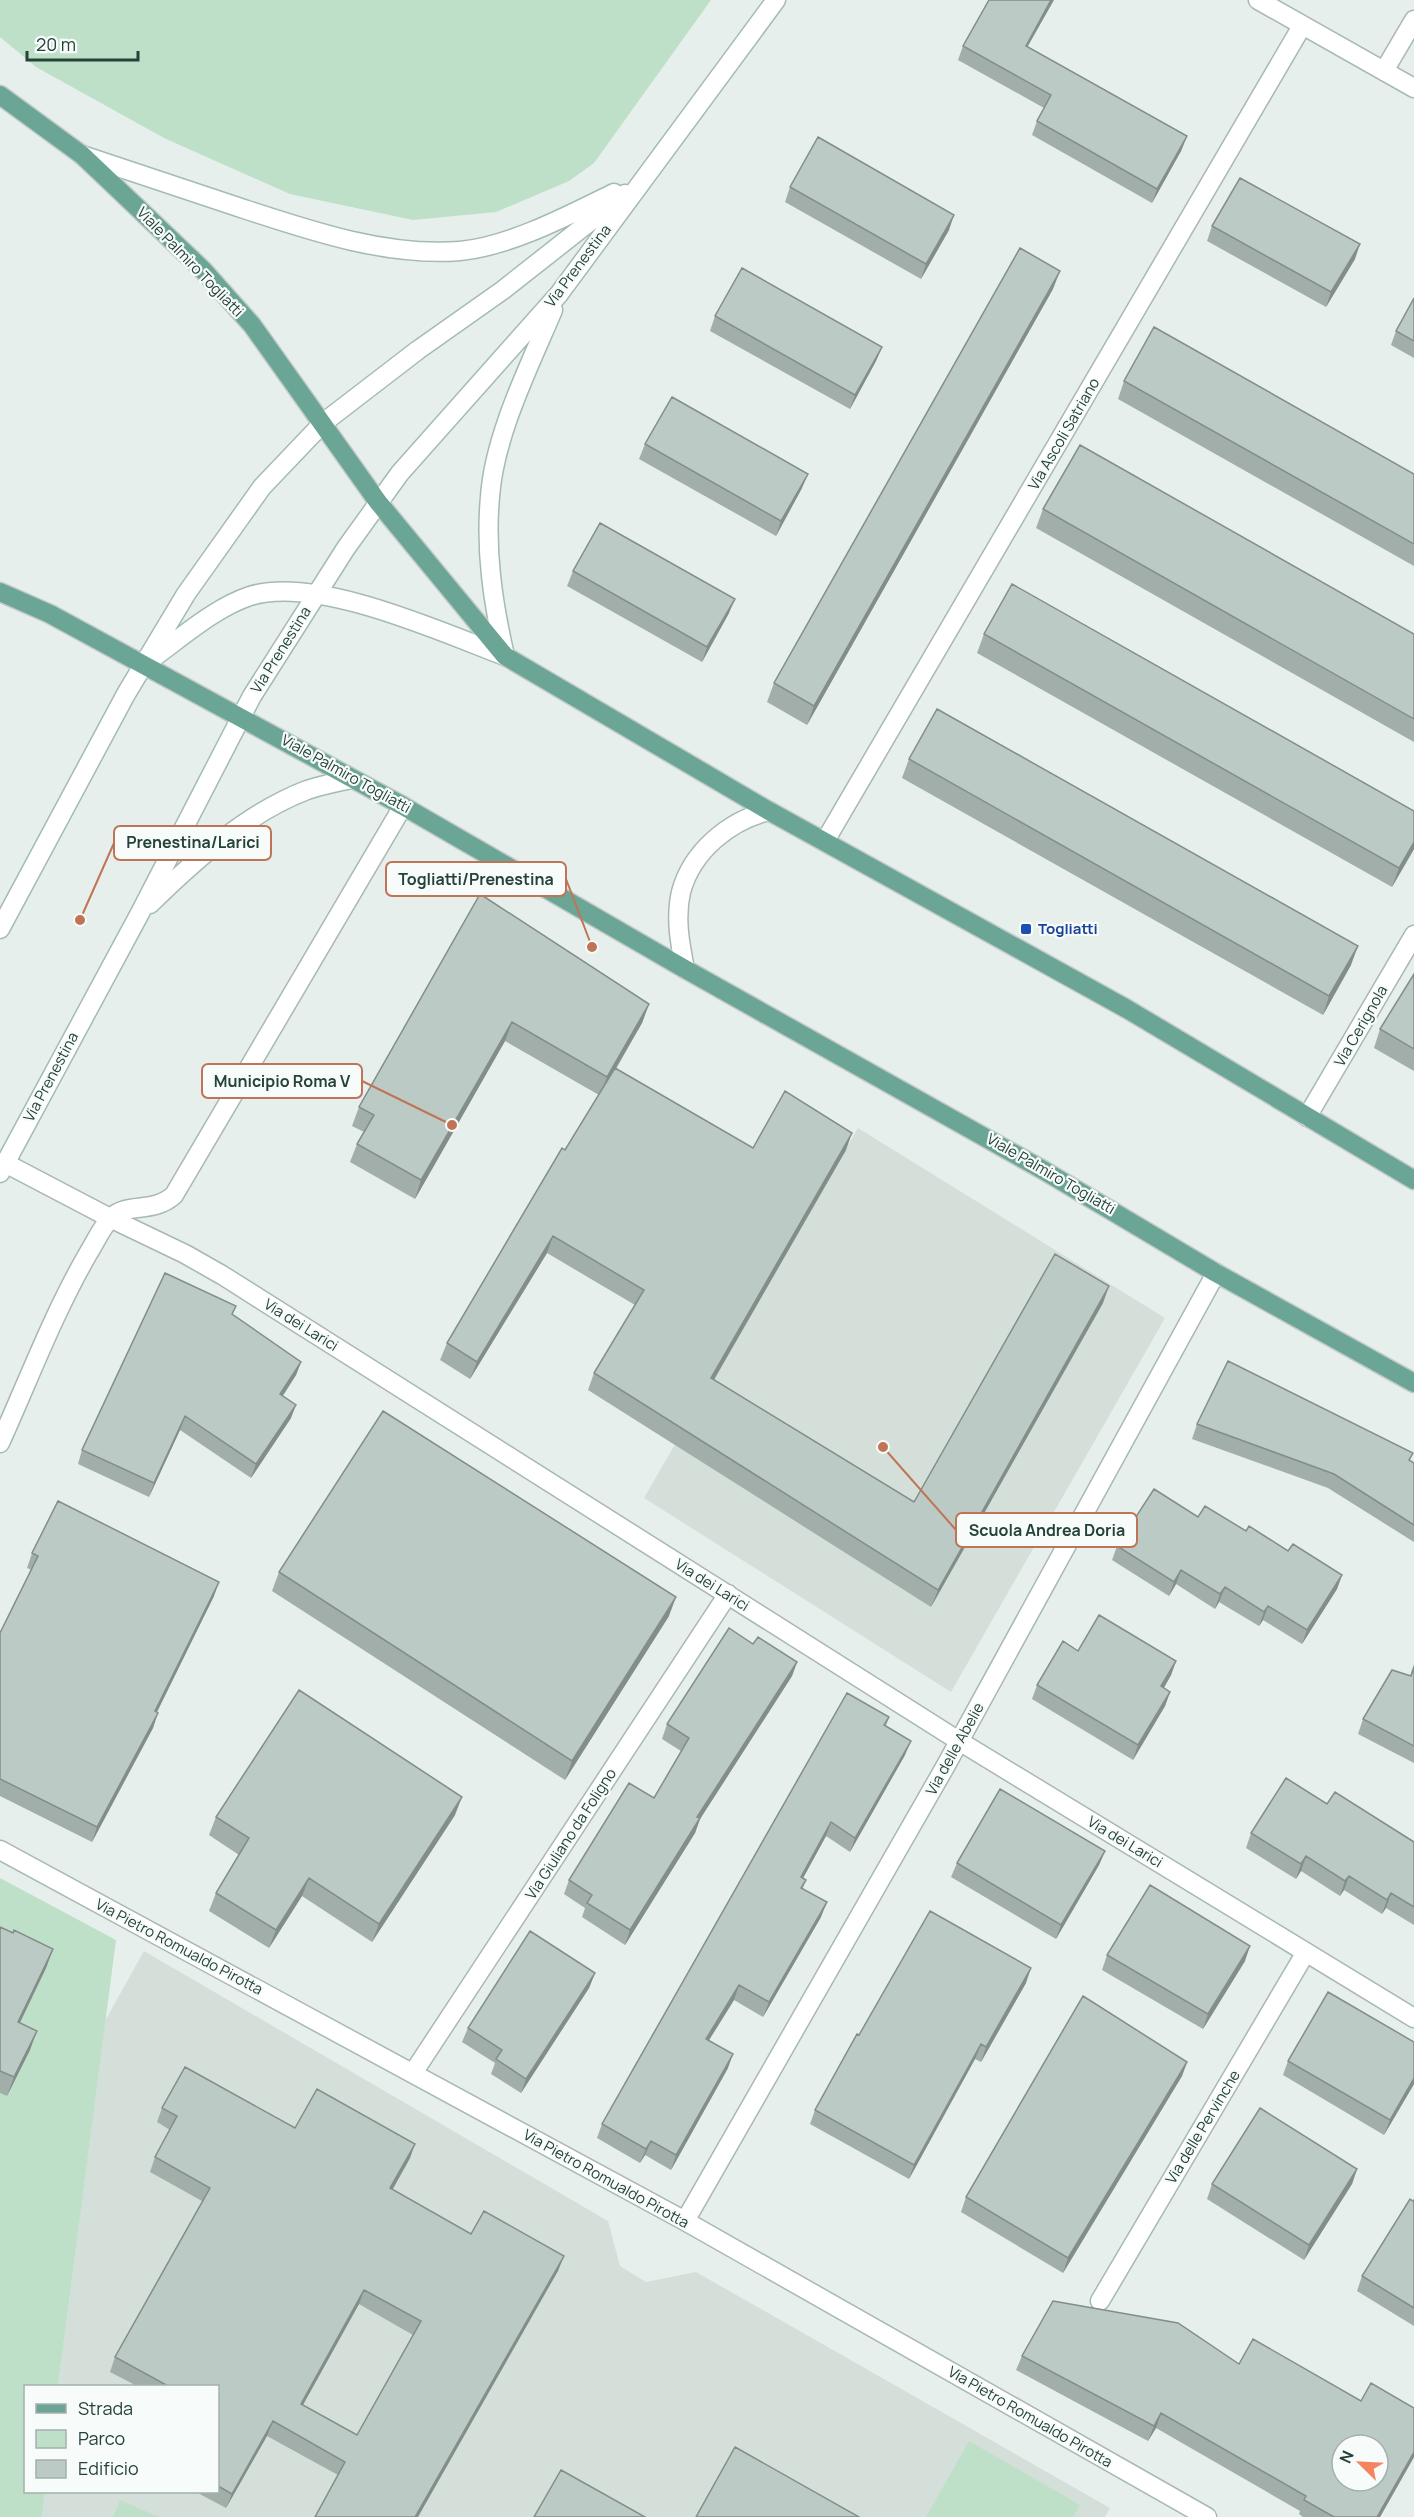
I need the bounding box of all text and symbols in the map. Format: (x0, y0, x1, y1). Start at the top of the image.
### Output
scale bar (27, 24, 138, 62)
text: 20 m (36, 32, 76, 56)
street label: Viale Palmiro Togliatti (132, 202, 248, 321)
street label: Via Prenestina (540, 220, 616, 311)
street label: Via Ascoli Satriano (1023, 374, 1104, 494)
street label: Via Prenestina (246, 602, 316, 697)
street label: Viale Palmiro Togliatti (278, 729, 415, 818)
callout: Prenestina/Larici (114, 826, 271, 860)
text: Prenestina/Larici (126, 831, 260, 853)
callout: Togliatti/Prenestina (386, 862, 566, 896)
text: Togliatti/Prenestina (398, 868, 554, 890)
place label: Togliatti (1038, 918, 1098, 939)
marker: Togliatti (1019, 922, 1033, 936)
street label: Via Cerignola (1329, 981, 1392, 1070)
street label: Via Prenestina (18, 1028, 83, 1125)
callout: Municipio Roma V (202, 1064, 362, 1098)
text: Municipio Roma V (214, 1070, 351, 1092)
street label: Viale Palmiro Togliatti (983, 1128, 1119, 1219)
street label: Via dei Larici (260, 1293, 343, 1356)
callout: Scuola Andrea Doria (956, 1513, 1137, 1547)
text: Scuola Andrea Doria (969, 1519, 1125, 1541)
street label: Via dei Larici (671, 1553, 754, 1616)
street label: Via delle Abelie (920, 1698, 989, 1799)
street label: Via Giuliano da Foligno (520, 1764, 621, 1903)
street label: Via dei Larici (1084, 1811, 1167, 1872)
street label: Via Pietro Romualdo Pirotta (92, 1893, 267, 2000)
street label: Via delle Pervinche (1160, 2066, 1245, 2188)
street label: Via Pietro Romualdo Pirotta (519, 2124, 693, 2233)
street label: Via Pietro Romualdo Pirotta (944, 2361, 1116, 2472)
legend (24, 2385, 219, 2493)
text: Strada (78, 2396, 133, 2420)
text: Parco (78, 2426, 125, 2450)
north arrow (1330, 2433, 1390, 2493)
text: N (1334, 2447, 1359, 2467)
text: Edificio (78, 2456, 139, 2480)

